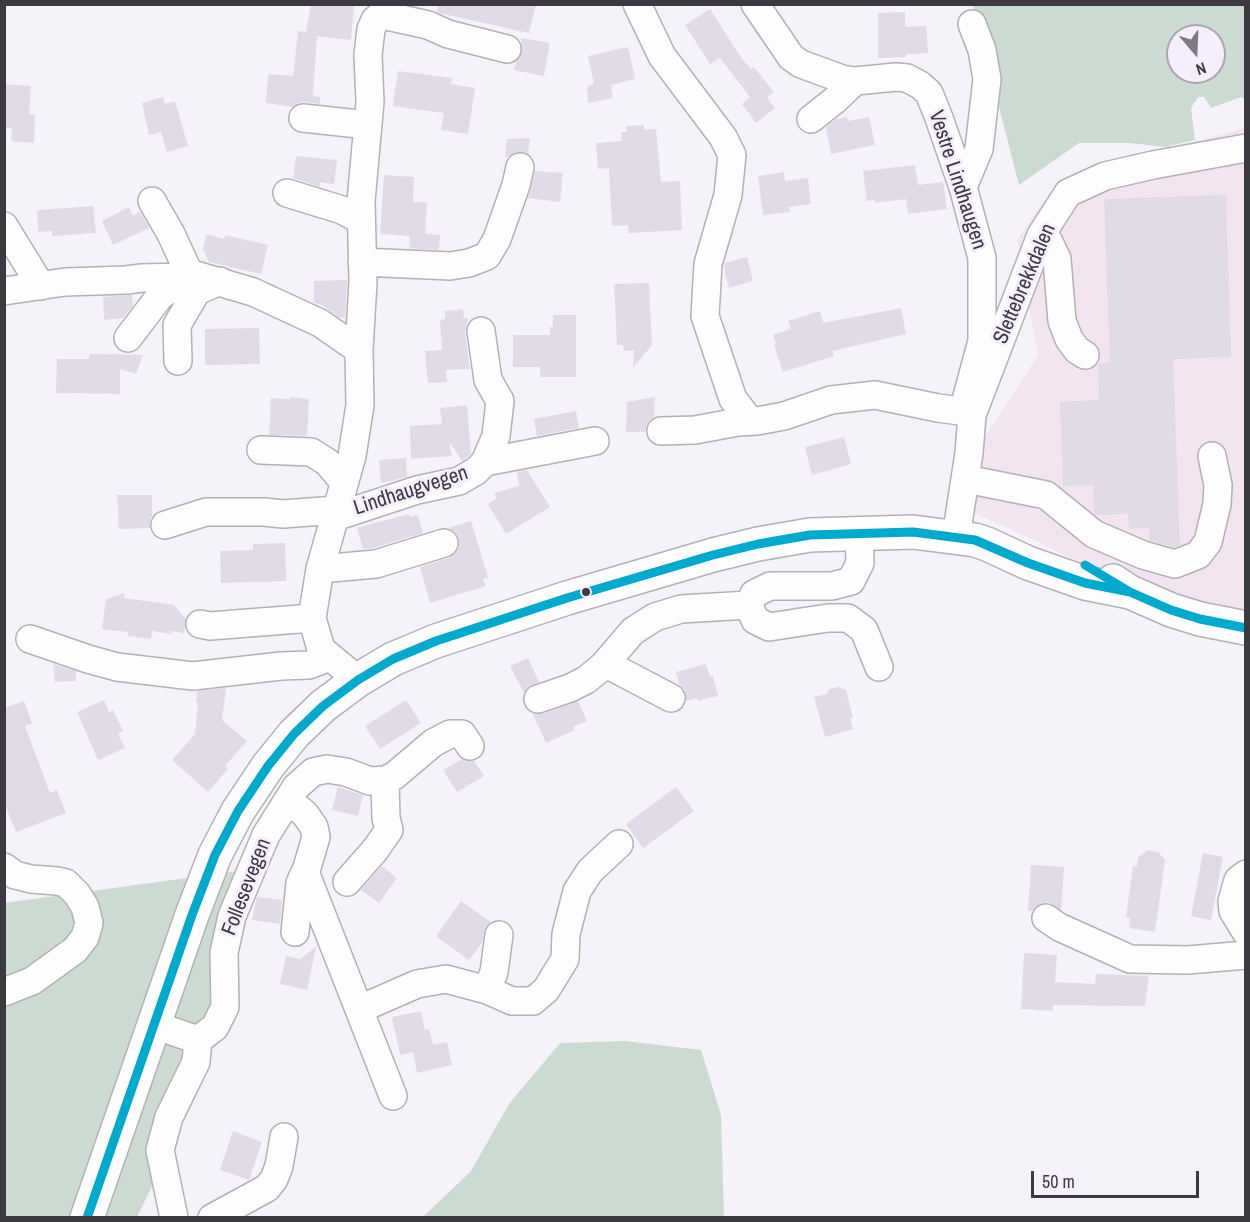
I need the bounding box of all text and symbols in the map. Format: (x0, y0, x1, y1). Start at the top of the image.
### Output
north arrow (1166, 24, 1226, 84)
text: N (1193, 57, 1209, 81)
street label: Vestre Lindhaugen (923, 107, 991, 253)
street label: Slettebrekkdalen (988, 220, 1062, 348)
street label: Lindhaugvegen (351, 461, 471, 521)
unlabelled marker (580, 586, 592, 598)
street label: Follesevegen (217, 835, 277, 939)
scale bar (1034, 1159, 1202, 1197)
text: 50 m (1042, 1169, 1075, 1194)

